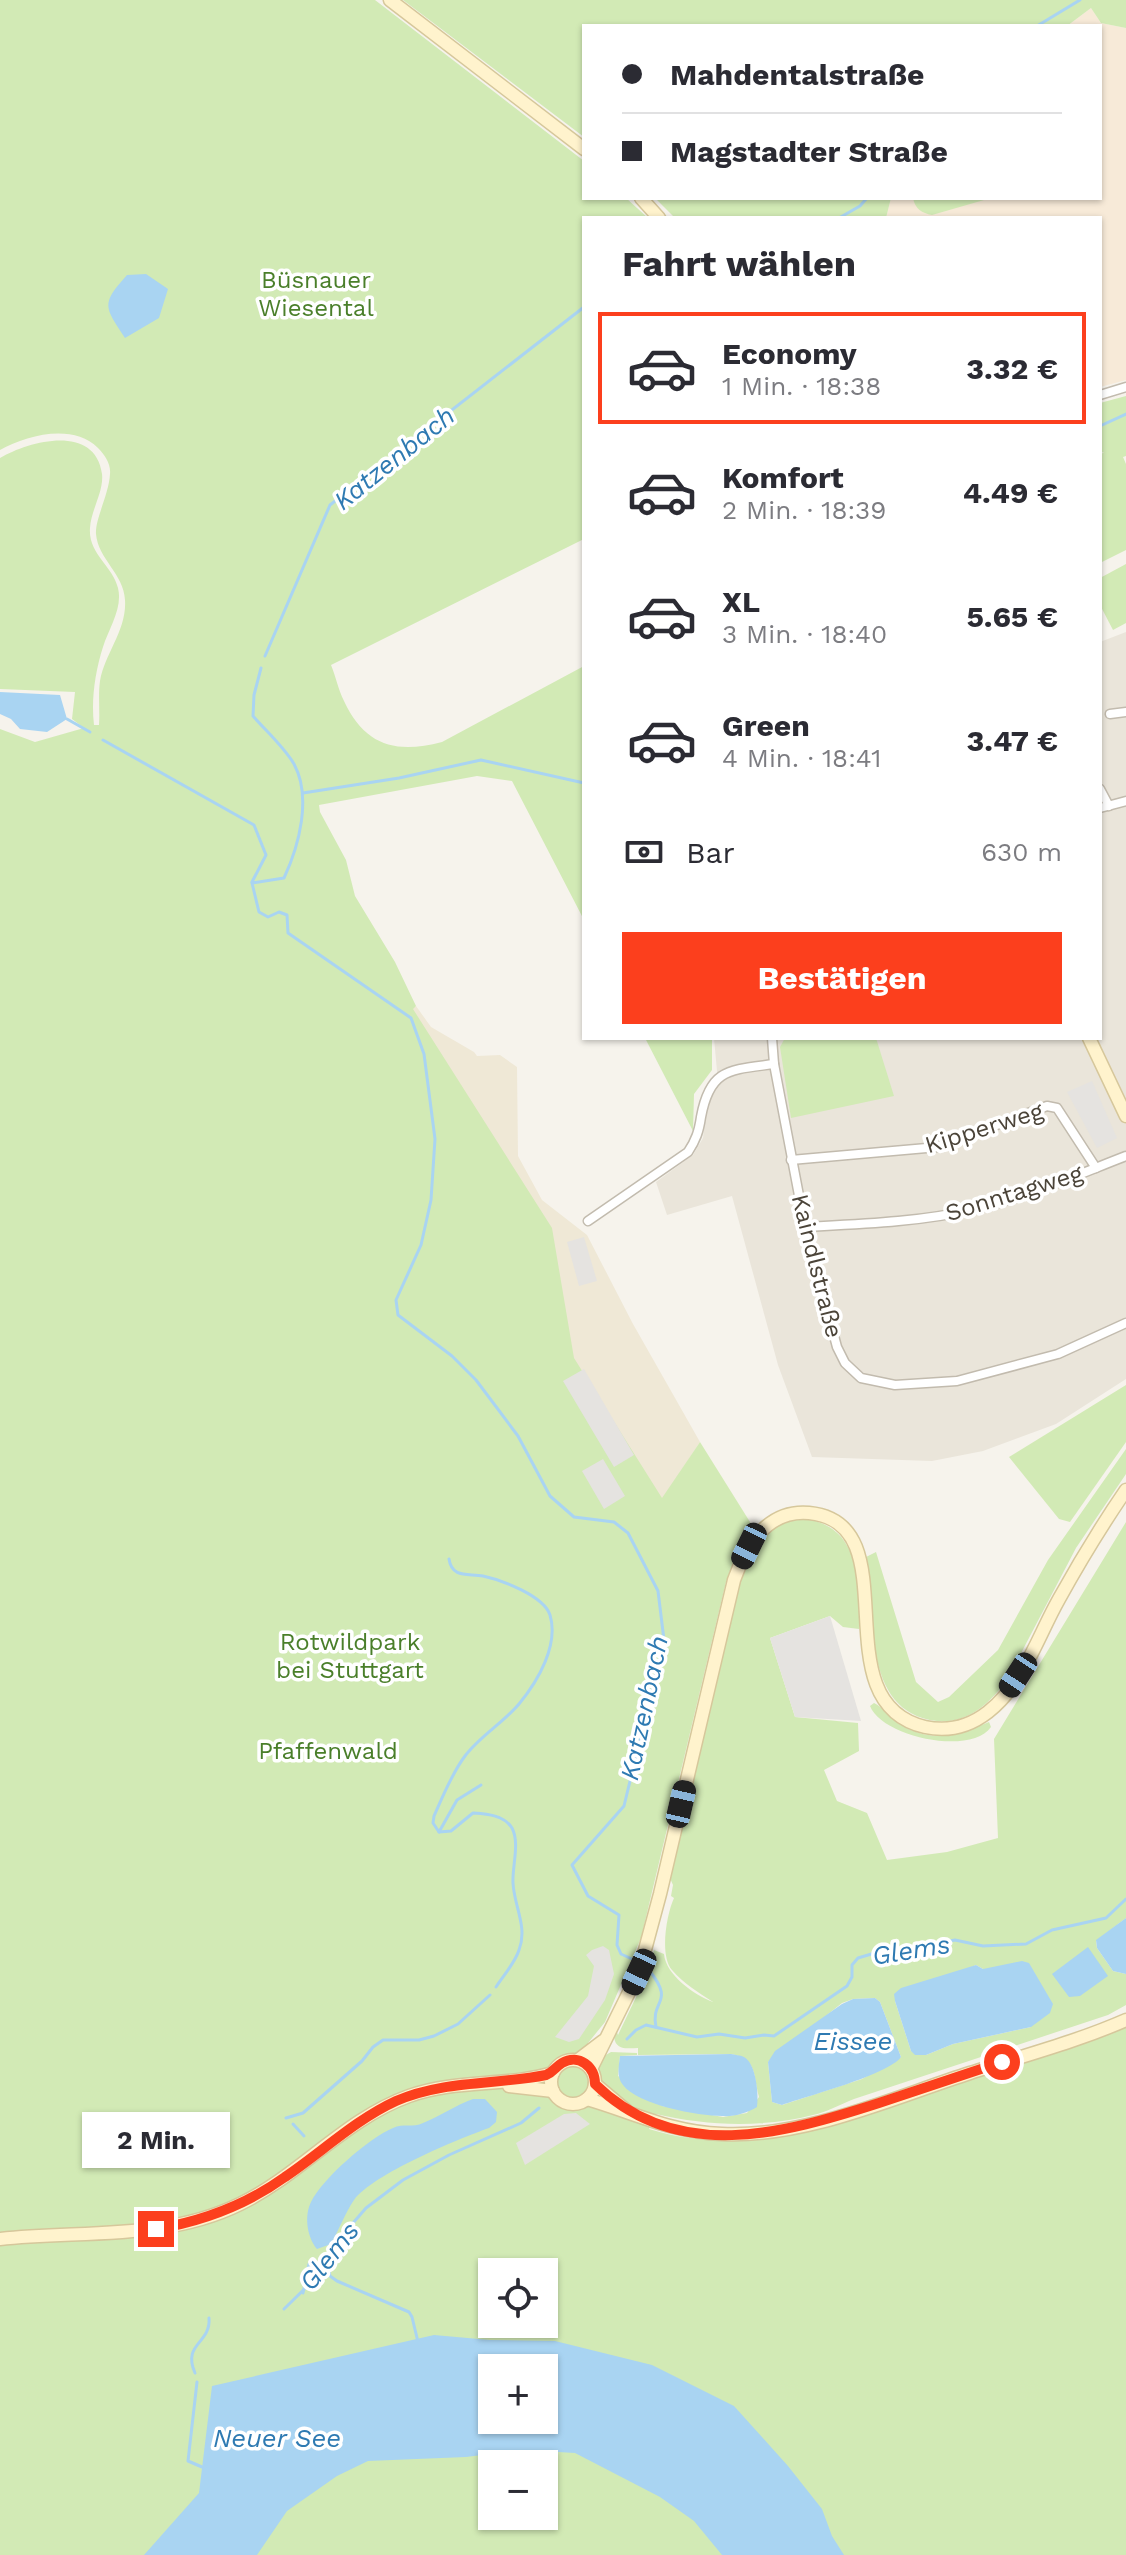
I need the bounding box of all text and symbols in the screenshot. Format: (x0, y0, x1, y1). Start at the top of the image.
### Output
text: Mahdentalstraße (670, 57, 924, 92)
text: Magstadter Straße (670, 134, 948, 169)
text: Fahrt wählen (622, 243, 856, 285)
park label: Büsnauer Wiesental (258, 266, 374, 322)
icon: car (626, 332, 698, 404)
text: Economy (722, 336, 857, 371)
text: 3.32 € (966, 351, 1058, 386)
text: 1 Min. · 18:38 (722, 371, 881, 401)
water label: Katzenbach (328, 400, 460, 516)
icon: car (626, 456, 698, 528)
text: Komfort (722, 460, 844, 495)
text: 4.49 € (963, 475, 1058, 510)
text: 2 Min. · 18:39 (722, 495, 886, 525)
icon: car (626, 580, 698, 652)
text: XL (722, 584, 760, 619)
text: 5.65 € (966, 599, 1058, 634)
text: 3 Min. · 18:40 (722, 619, 887, 649)
icon: car (626, 704, 698, 776)
text: Green (722, 708, 810, 743)
text: 3.47 € (967, 723, 1058, 758)
text: 4 Min. · 18:41 (722, 743, 881, 773)
icon: cash (622, 830, 666, 874)
text: Bar (686, 835, 735, 870)
text: 630 m (981, 837, 1062, 867)
button: Bestätigen (622, 932, 1062, 1024)
street label: Kipperweg (921, 1097, 1047, 1159)
street label: Sonntagweg (942, 1159, 1086, 1227)
street label: Kaindlstraße (786, 1191, 848, 1341)
car (728, 1519, 770, 1573)
park label: Rotwildpark bei Stuttgart (276, 1628, 424, 1684)
water label: Katzenbach (614, 1633, 674, 1783)
car (995, 1648, 1041, 1702)
park label: Pfaffenwald (258, 1737, 398, 1765)
car (664, 1778, 698, 1830)
water label: Glems (870, 1929, 952, 1971)
car (618, 1945, 660, 1999)
water label: Eissee (814, 2026, 892, 2056)
route start (984, 2044, 1020, 2080)
callout: 2 Min. (82, 2113, 230, 2169)
text: 2 Min. (117, 2125, 195, 2155)
route end (138, 2211, 174, 2247)
water label: Glems (293, 2216, 365, 2296)
map controls (478, 2258, 558, 2530)
button: locate (478, 2258, 558, 2338)
button: + (478, 2354, 558, 2434)
water label: Neuer See (213, 2423, 341, 2453)
button: − (478, 2450, 558, 2530)

